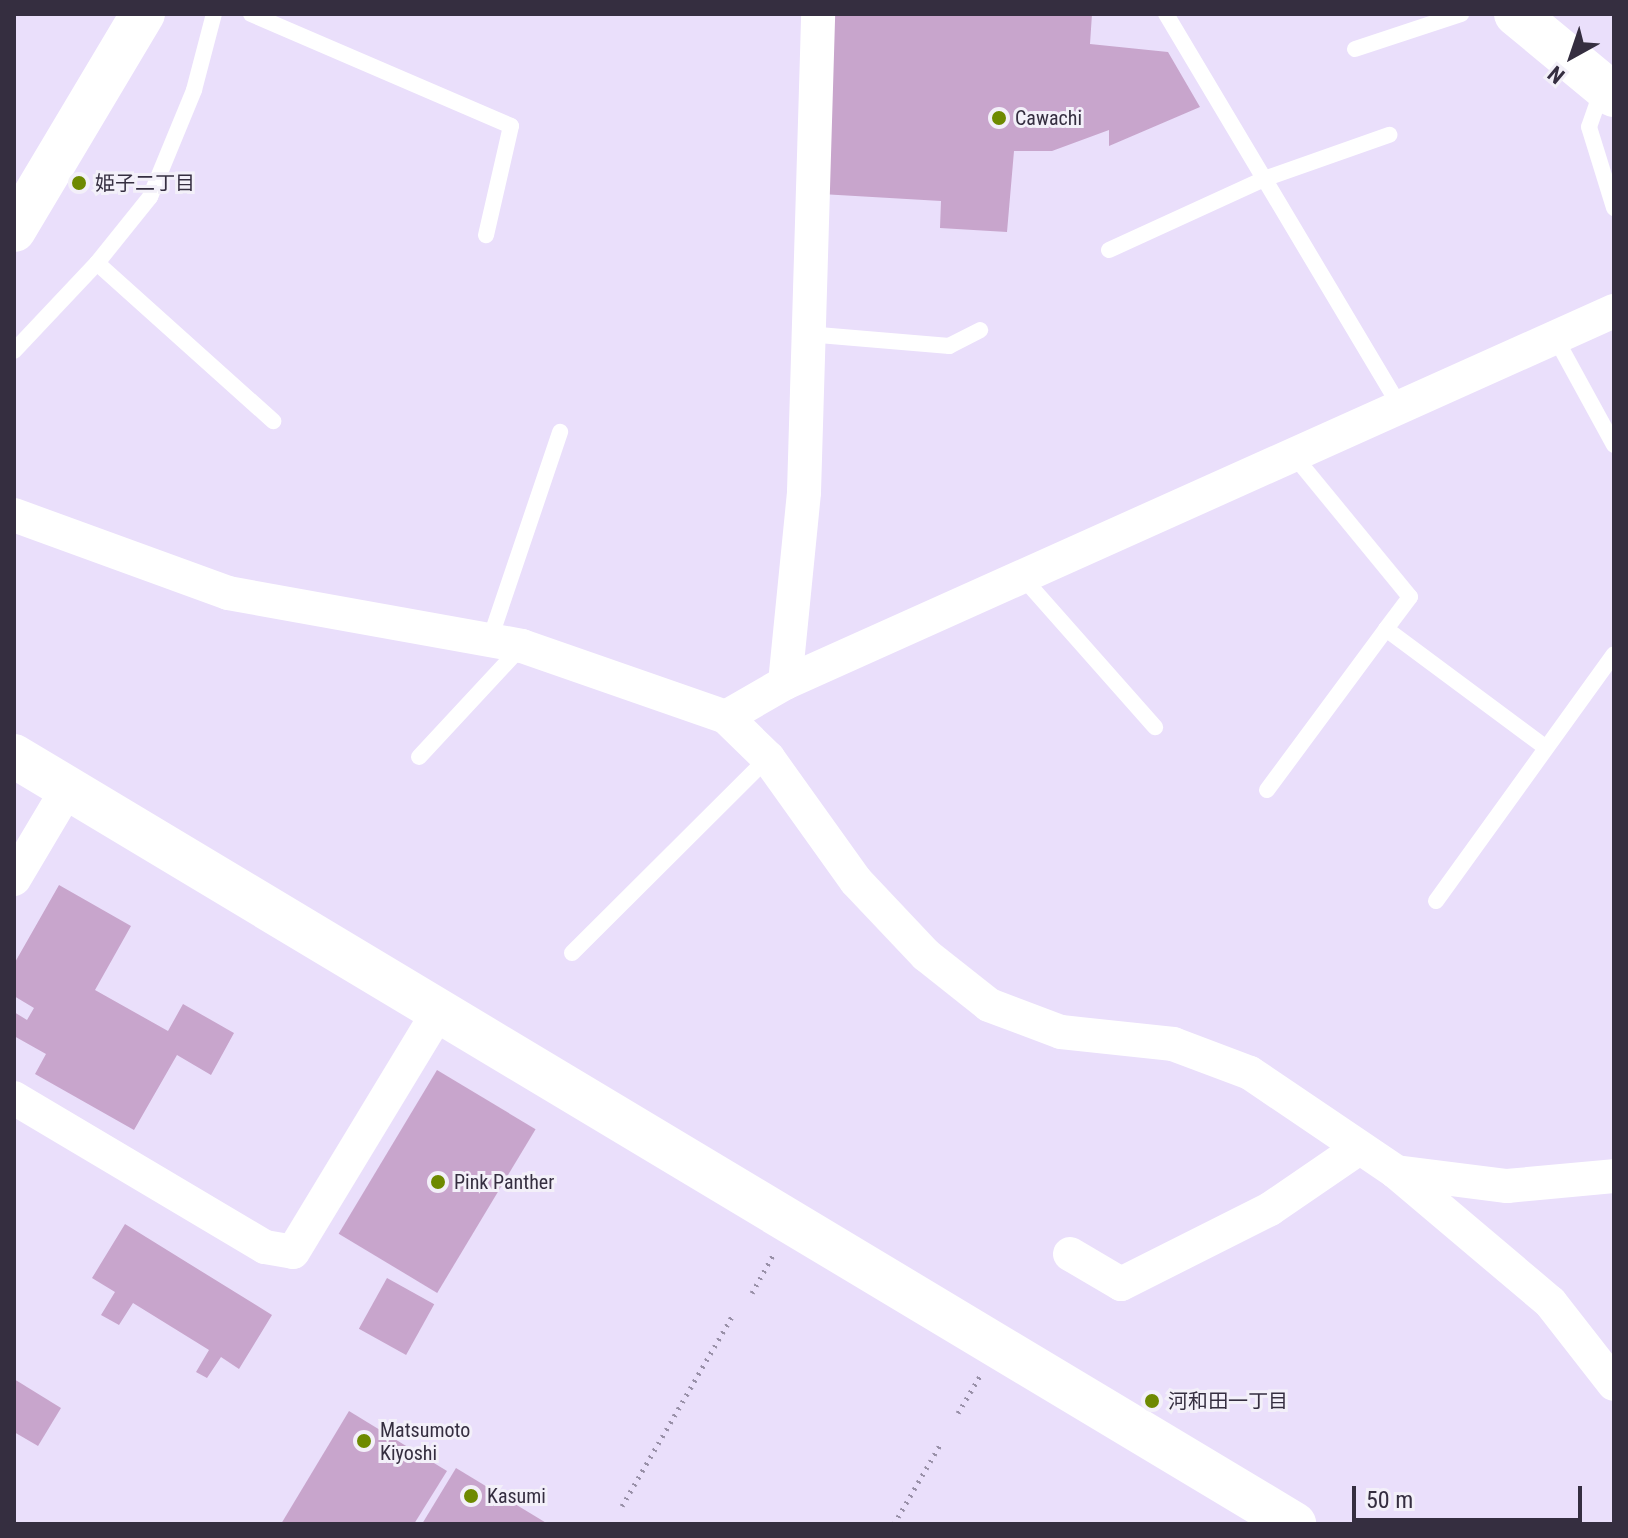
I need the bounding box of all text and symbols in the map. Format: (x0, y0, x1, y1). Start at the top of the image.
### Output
north arrow (1532, 16, 1612, 96)
text: N (1543, 61, 1569, 89)
place label: Cawachi (1015, 106, 1082, 130)
marker: Cawachi (990, 109, 1008, 127)
place label: 姫子二丁目 (95, 171, 195, 195)
marker: 姫子二丁目 (70, 174, 88, 192)
place label: Pink Panther (454, 1170, 554, 1194)
marker: Pink Panther (429, 1173, 447, 1191)
place label: 河和田一丁目 (1168, 1389, 1288, 1413)
marker: 河和田一丁目 (1143, 1392, 1161, 1410)
place label: Matsumoto Kiyoshi (380, 1418, 470, 1465)
marker: Matsumoto Kiyoshi (355, 1432, 373, 1450)
scale bar (1356, 1470, 1586, 1520)
place label: Kasumi (487, 1484, 546, 1508)
text: 50 m (1366, 1486, 1413, 1514)
marker: Kasumi (462, 1487, 480, 1505)

